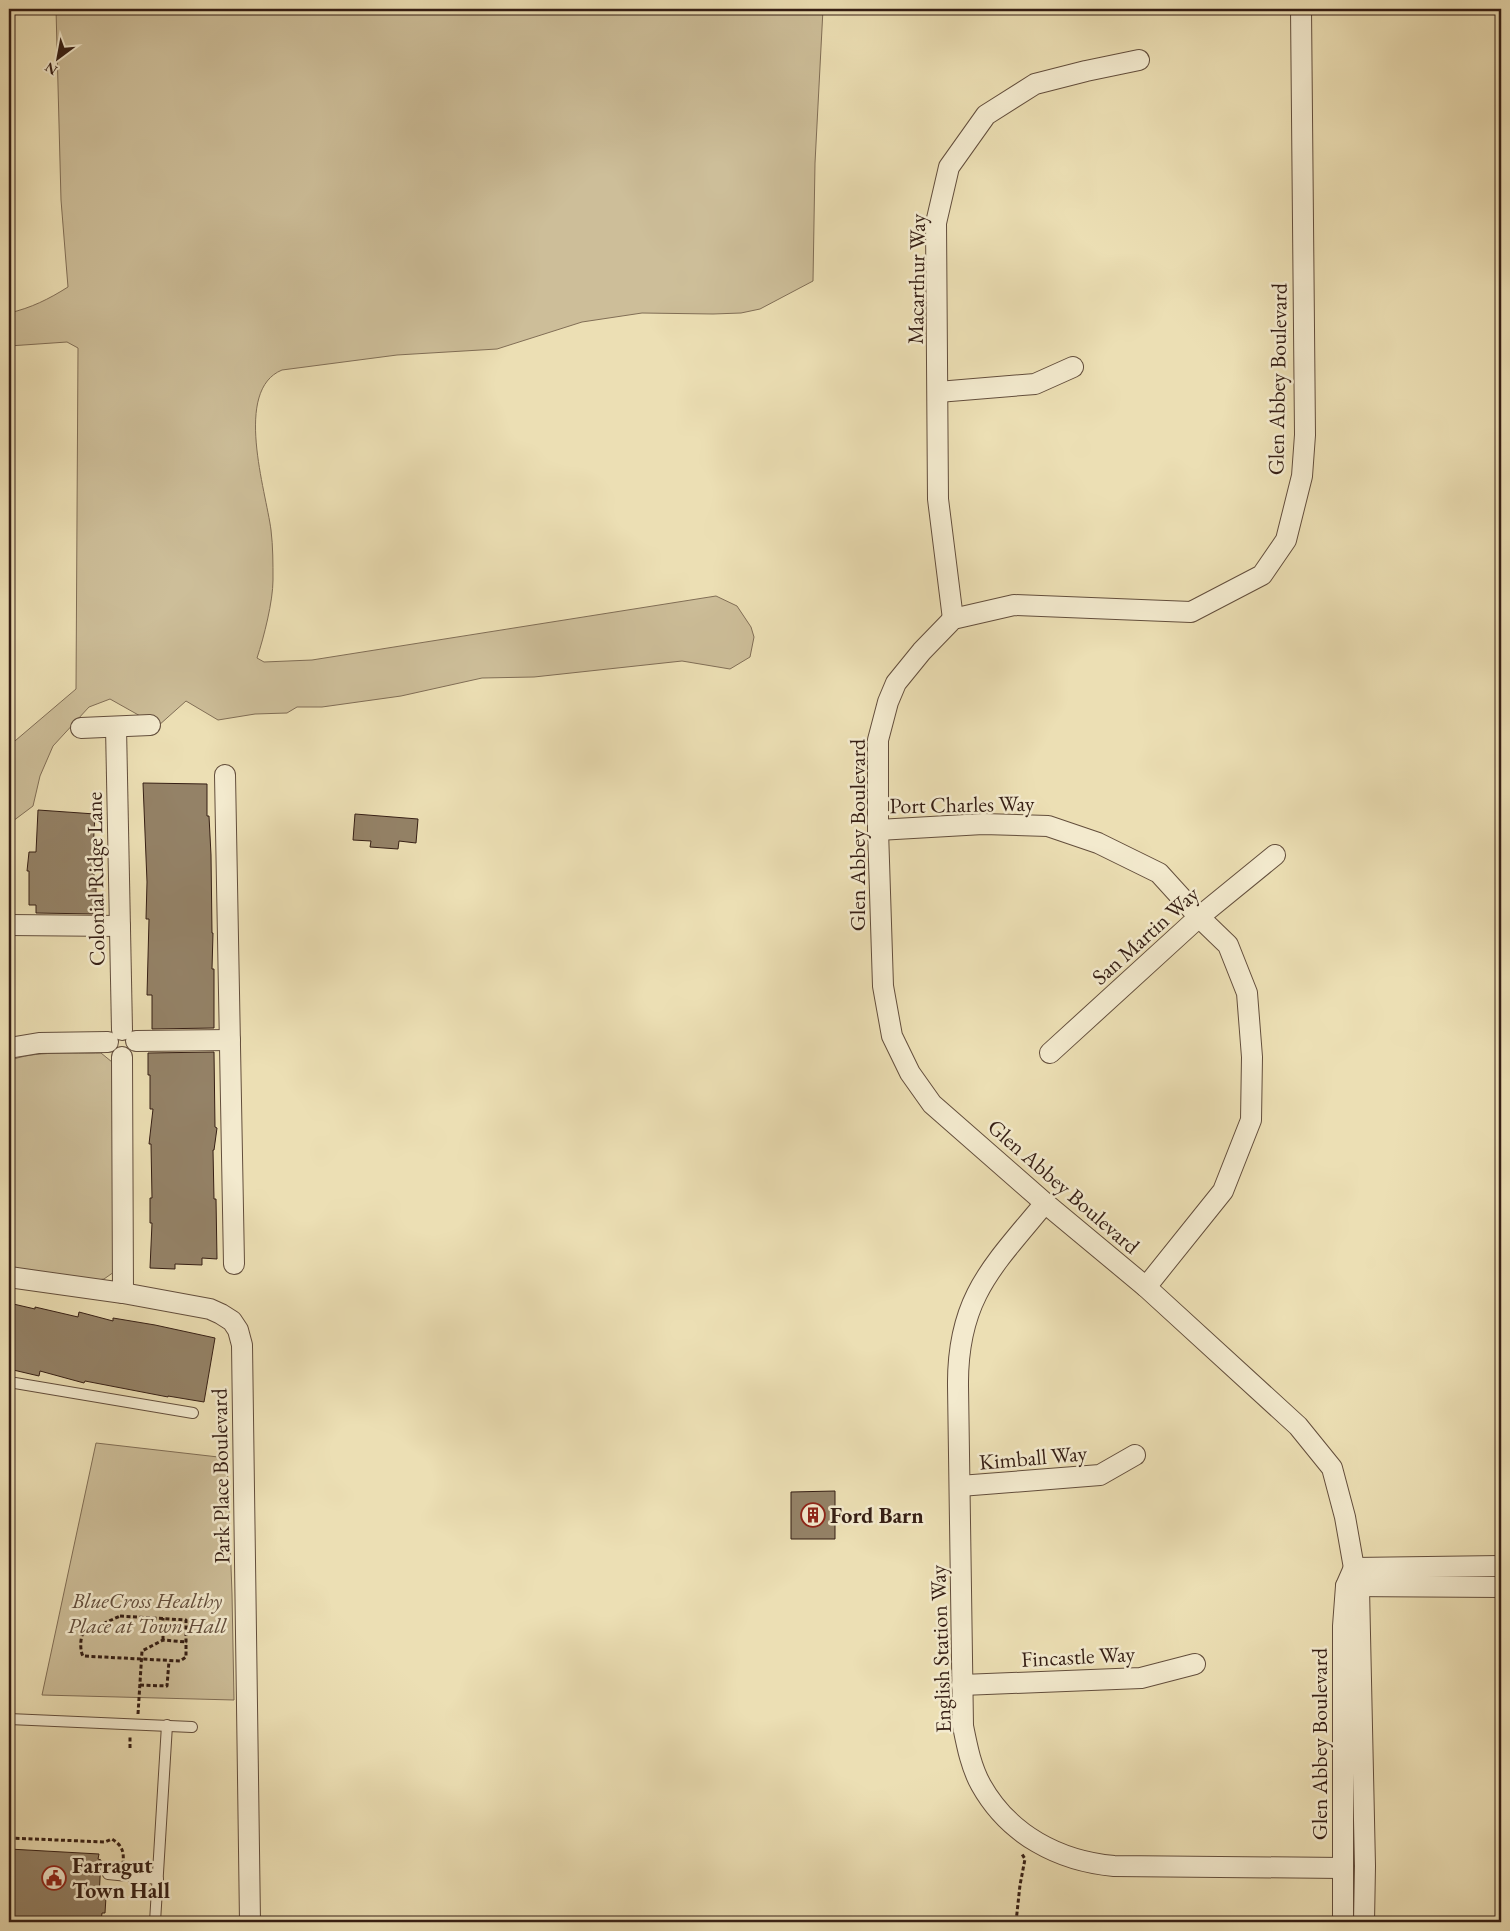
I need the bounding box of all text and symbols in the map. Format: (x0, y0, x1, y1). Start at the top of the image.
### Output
north arrow (32, 32, 82, 82)
text: N (41, 58, 61, 80)
street label: Macarthur Way (901, 213, 932, 345)
street label: Glen Abbey Boulevard (1261, 282, 1294, 475)
street label: Glen Abbey Boulevard (843, 738, 872, 931)
street label: Port Charles Way (889, 789, 1035, 820)
street label: Colonial Ridge Lane (79, 791, 112, 966)
street label: San Martin Way (1085, 879, 1205, 991)
street label: Glen Abbey Boulevard (982, 1112, 1146, 1261)
street label: Park Place Boulevard (204, 1387, 237, 1564)
street label: Kimball Way (978, 1438, 1089, 1477)
place label: Ford Barn (830, 1501, 924, 1530)
building icon: Ford Barn (800, 1502, 826, 1528)
street label: English Station Way (923, 1564, 958, 1734)
park label: BlueCross Healthy Place at Town Hall (68, 1586, 227, 1640)
street label: Fincastle Way (1020, 1639, 1136, 1674)
street label: Glen Abbey Boulevard (1305, 1647, 1334, 1840)
place label: Farragut Town Hall (72, 1851, 170, 1905)
public building icon: Farragut Town Hall (41, 1865, 67, 1891)

